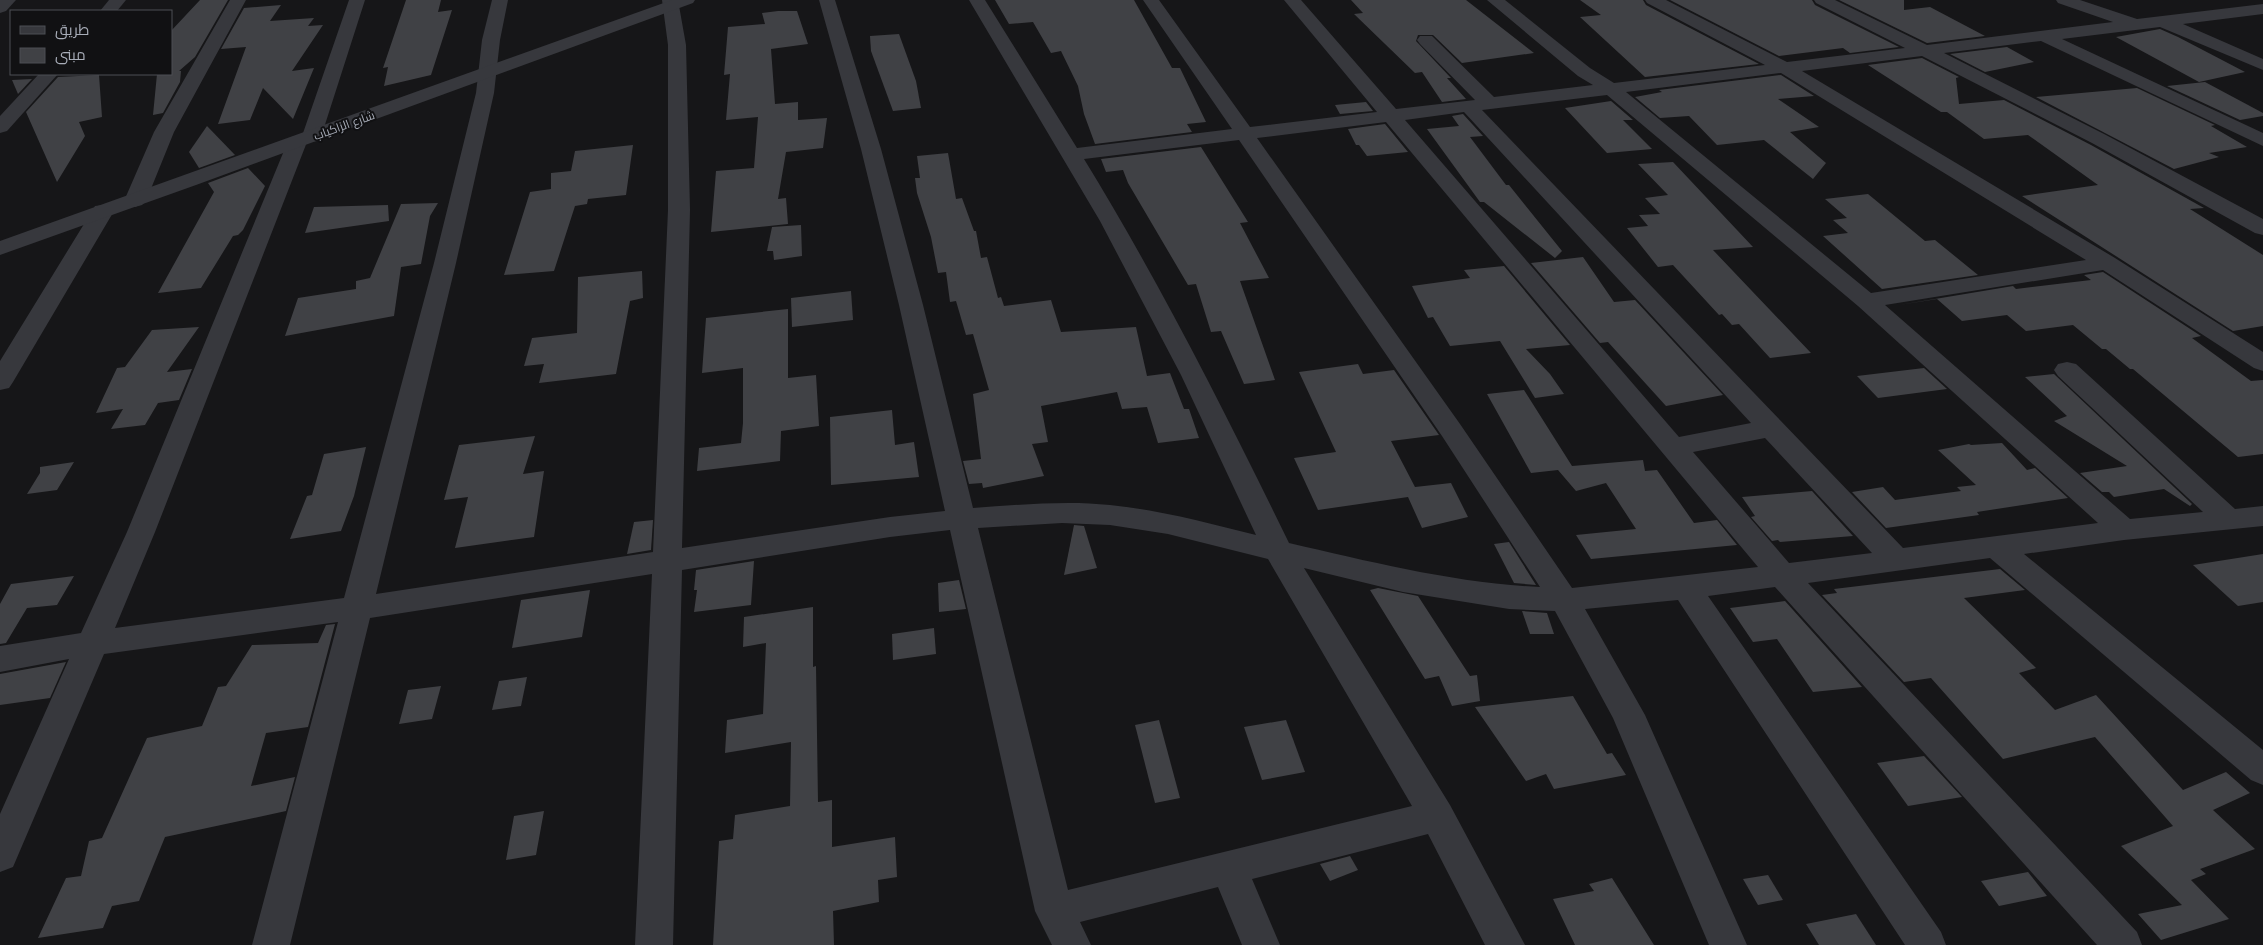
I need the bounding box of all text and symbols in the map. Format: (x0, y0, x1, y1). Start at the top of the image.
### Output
legend (10, 10, 172, 75)
text: طريق (55, 20, 89, 40)
text: مبنى (55, 45, 86, 65)
street label: شارع الزاكياب (311, 107, 377, 144)

